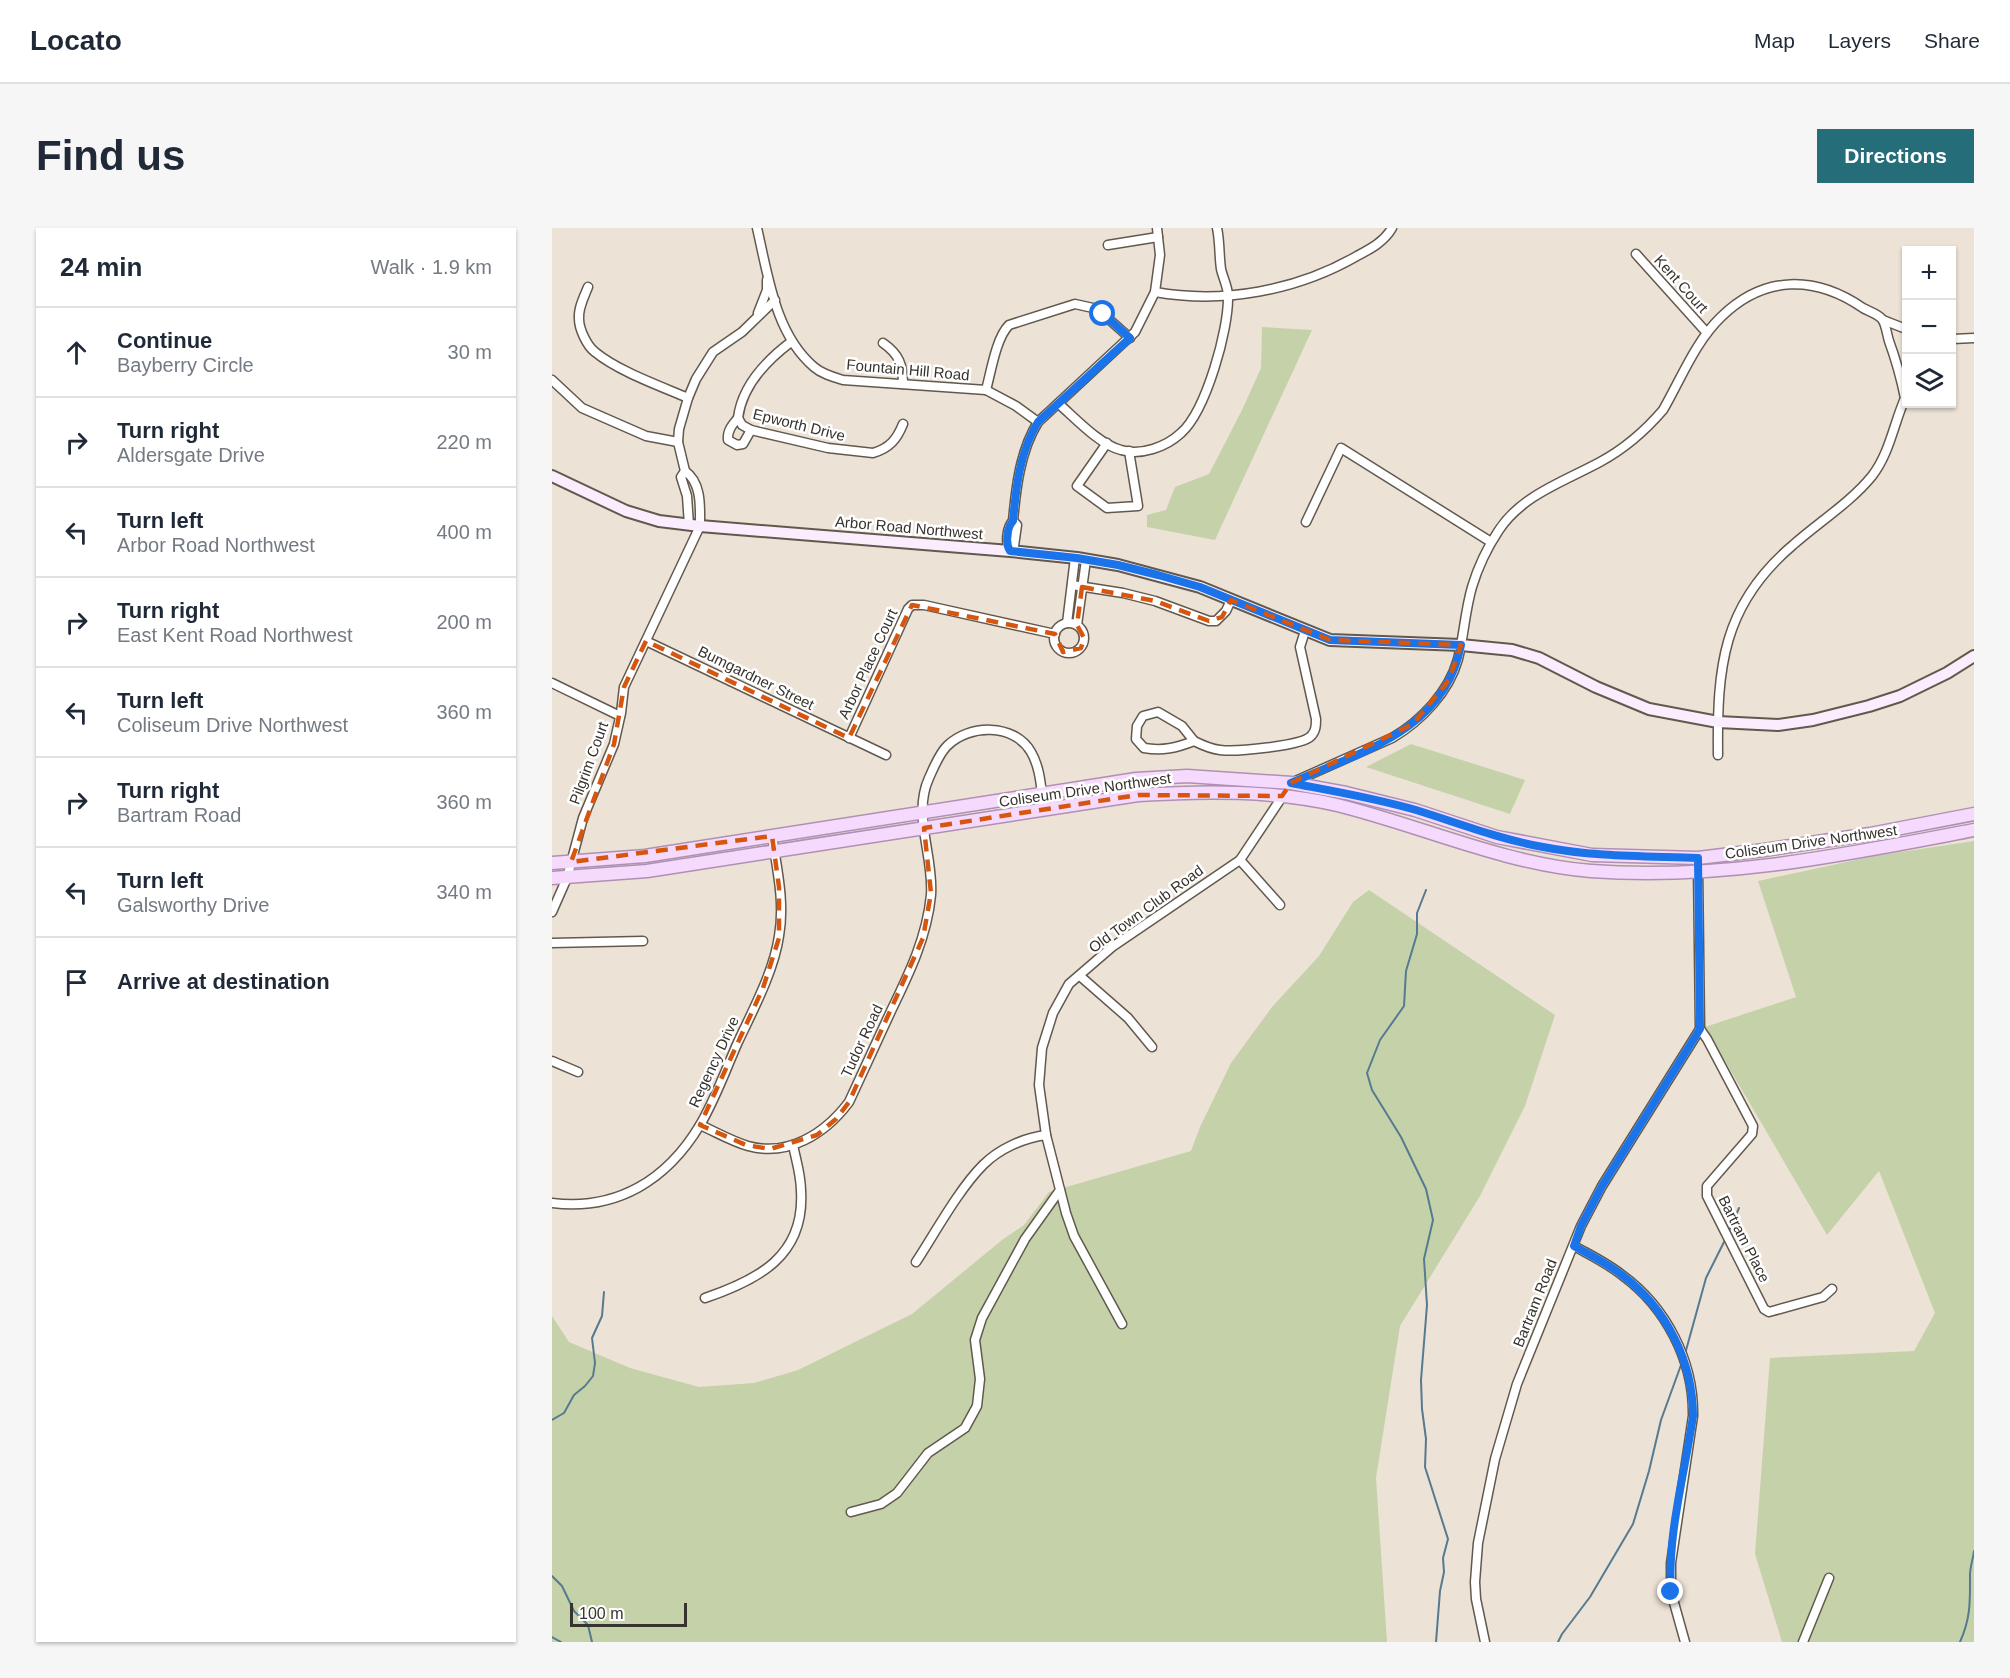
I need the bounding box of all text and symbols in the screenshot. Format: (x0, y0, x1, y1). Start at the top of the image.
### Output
text: Locato (30, 25, 122, 56)
text: Map (1754, 29, 1795, 52)
text: Layers (1828, 29, 1891, 52)
text: Share (1924, 29, 1980, 52)
button: Directions (1817, 129, 1974, 183)
text: Find us (36, 132, 185, 179)
map controls (1902, 246, 1956, 408)
button: + (1902, 246, 1956, 300)
street label: Kent Court (1651, 251, 1712, 317)
text: 24 min (60, 252, 142, 282)
text: Walk · 1.9 km (371, 256, 492, 278)
route start (1089, 300, 1115, 326)
button: − (1902, 300, 1956, 354)
text: Continue (117, 328, 212, 353)
icon: ahead (60, 336, 93, 369)
text: 30 m (448, 341, 492, 363)
text: Bayberry Circle (117, 354, 254, 376)
button: layers (1902, 354, 1956, 408)
street label: Fountain Hill Road (846, 356, 970, 383)
street label: Epworth Drive (751, 405, 847, 444)
text: Turn right (117, 418, 219, 443)
icon: right (60, 426, 93, 459)
text: 220 m (436, 431, 492, 453)
text: Aldersgate Drive (117, 444, 265, 466)
text: Turn left (117, 508, 203, 533)
street label: Arbor Road Northwest (834, 513, 985, 543)
icon: left (60, 516, 93, 549)
text: 400 m (436, 521, 492, 543)
text: Arbor Road Northwest (117, 534, 315, 556)
text: Turn right (117, 598, 219, 623)
street label: Arbor Place Court (835, 605, 901, 721)
icon: right (60, 606, 93, 639)
text: 200 m (436, 611, 492, 633)
text: East Kent Road Northwest (117, 624, 353, 646)
street label: Bumgardner Street (696, 642, 818, 713)
text: Turn left (117, 688, 203, 713)
icon: left (60, 696, 93, 729)
text: 360 m (436, 701, 492, 723)
text: Coliseum Drive Northwest (117, 714, 348, 736)
street label: Pilgrim Court (566, 718, 612, 806)
street label: Coliseum Drive Northwest (998, 769, 1173, 810)
text: Turn right (117, 778, 219, 803)
icon: right (60, 786, 93, 819)
text: 360 m (436, 791, 492, 813)
text: Bartram Road (117, 804, 242, 826)
street label: Coliseum Drive Northwest (1724, 821, 1899, 862)
street label: Old Town Club Road (1085, 861, 1206, 956)
text: Turn left (117, 868, 203, 893)
icon: left (60, 876, 93, 909)
text: 340 m (436, 881, 492, 903)
text: Galsworthy Drive (117, 894, 269, 916)
icon: arrive (60, 966, 93, 999)
text: Arrive at destination (117, 969, 330, 994)
street label: Tudor Road (837, 1002, 886, 1080)
street label: Regency Drive (685, 1014, 742, 1110)
street label: Bartram Place (1715, 1193, 1774, 1285)
street label: Bartram Road (1509, 1256, 1560, 1349)
route end (1657, 1578, 1683, 1604)
scale bar (570, 1600, 687, 1628)
text: 100 m (579, 1605, 623, 1622)

